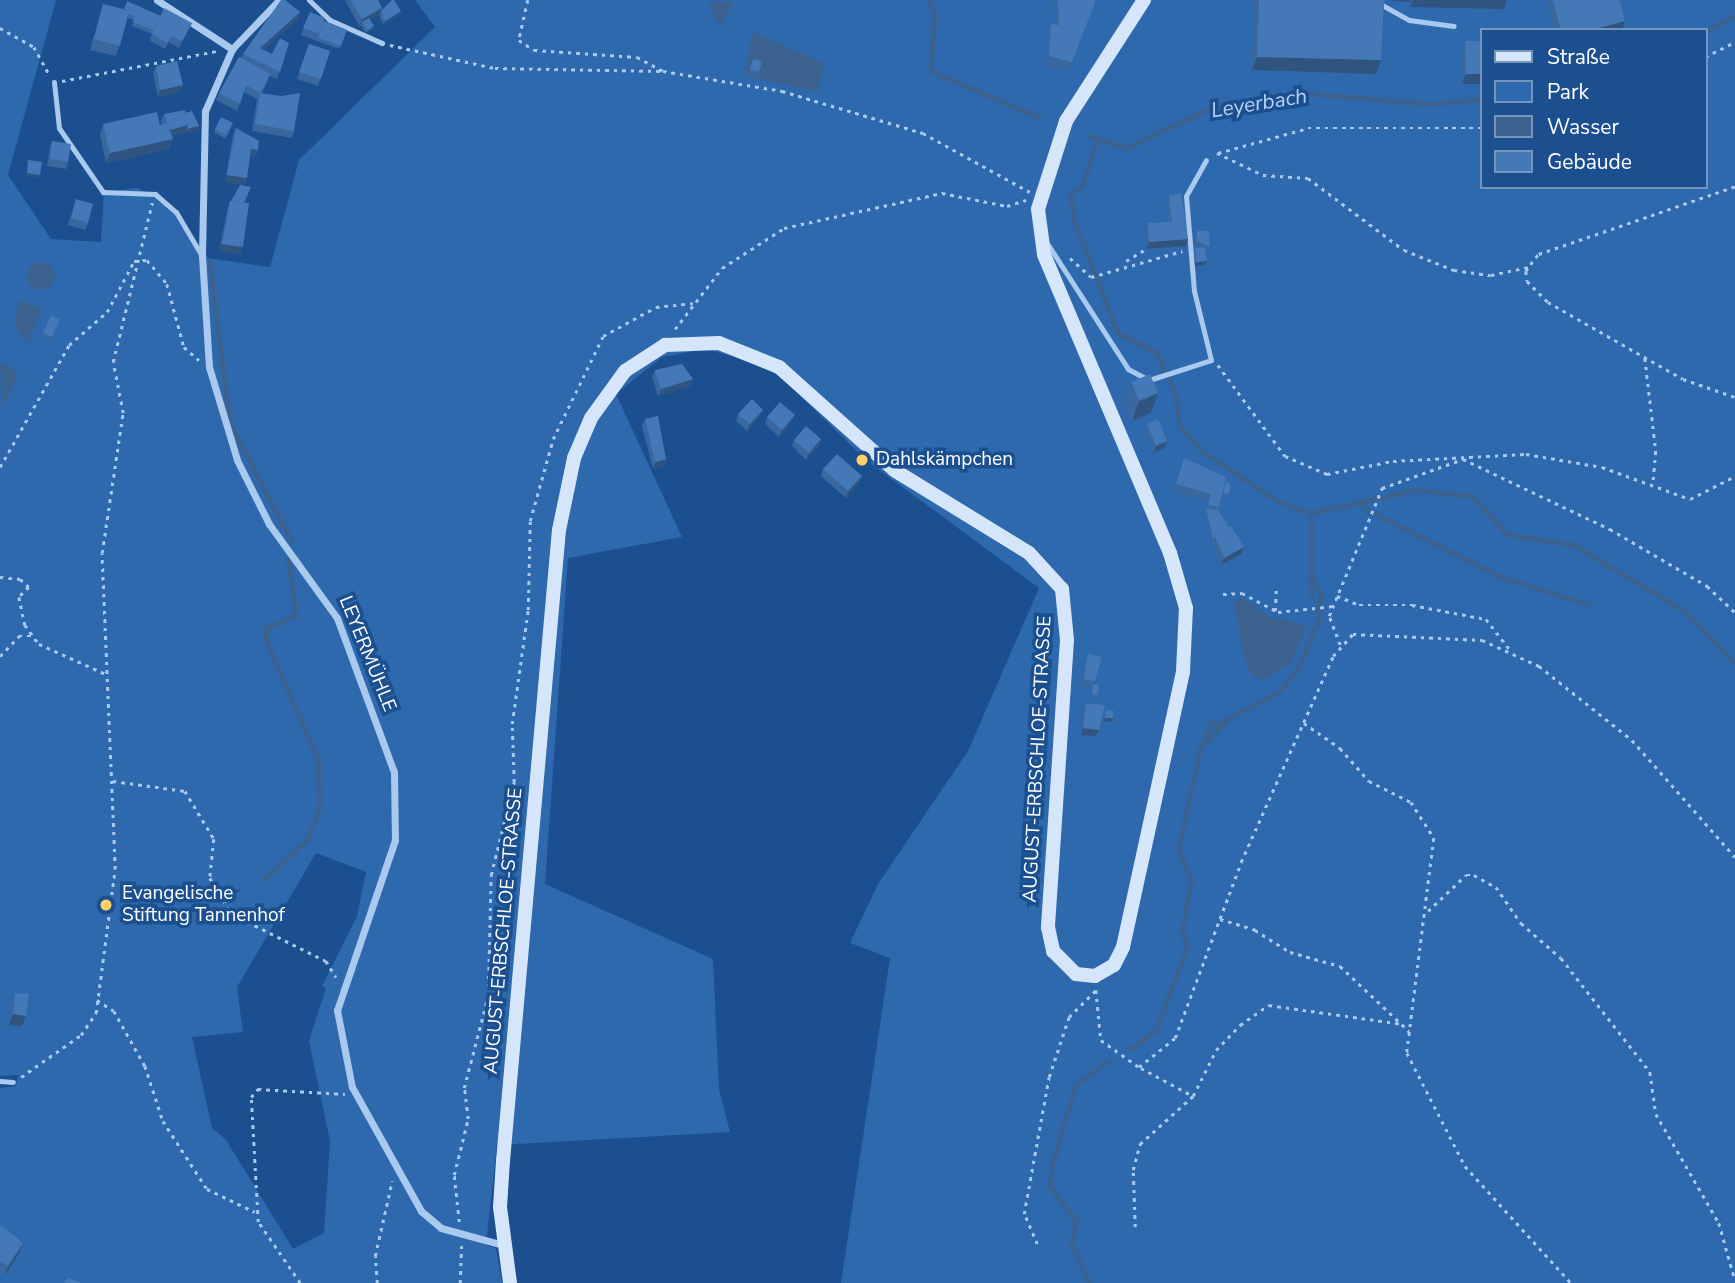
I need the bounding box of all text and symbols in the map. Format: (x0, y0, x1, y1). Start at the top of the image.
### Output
legend (1480, 28, 1707, 189)
text: Straße (1547, 43, 1610, 71)
text: Park (1547, 78, 1589, 106)
water label: Leyerbach (1209, 83, 1309, 123)
text: Wasser (1547, 113, 1619, 141)
text: Gebäude (1547, 148, 1632, 176)
place label: Dahlskämpchen (876, 449, 1013, 471)
marker: Dahlskämpchen (854, 452, 870, 468)
street label: LEYERMÜHLE (333, 593, 401, 715)
street label: AUGUST-ERBSCHLOE-STRASSE (1019, 615, 1057, 903)
street label: AUGUST-ERBSCHLOE-STRASSE (480, 787, 528, 1075)
place label: Evangelische Stiftung Tannenhof (122, 883, 285, 927)
marker: Evangelische Stiftung Tannenhof (96, 895, 116, 915)

